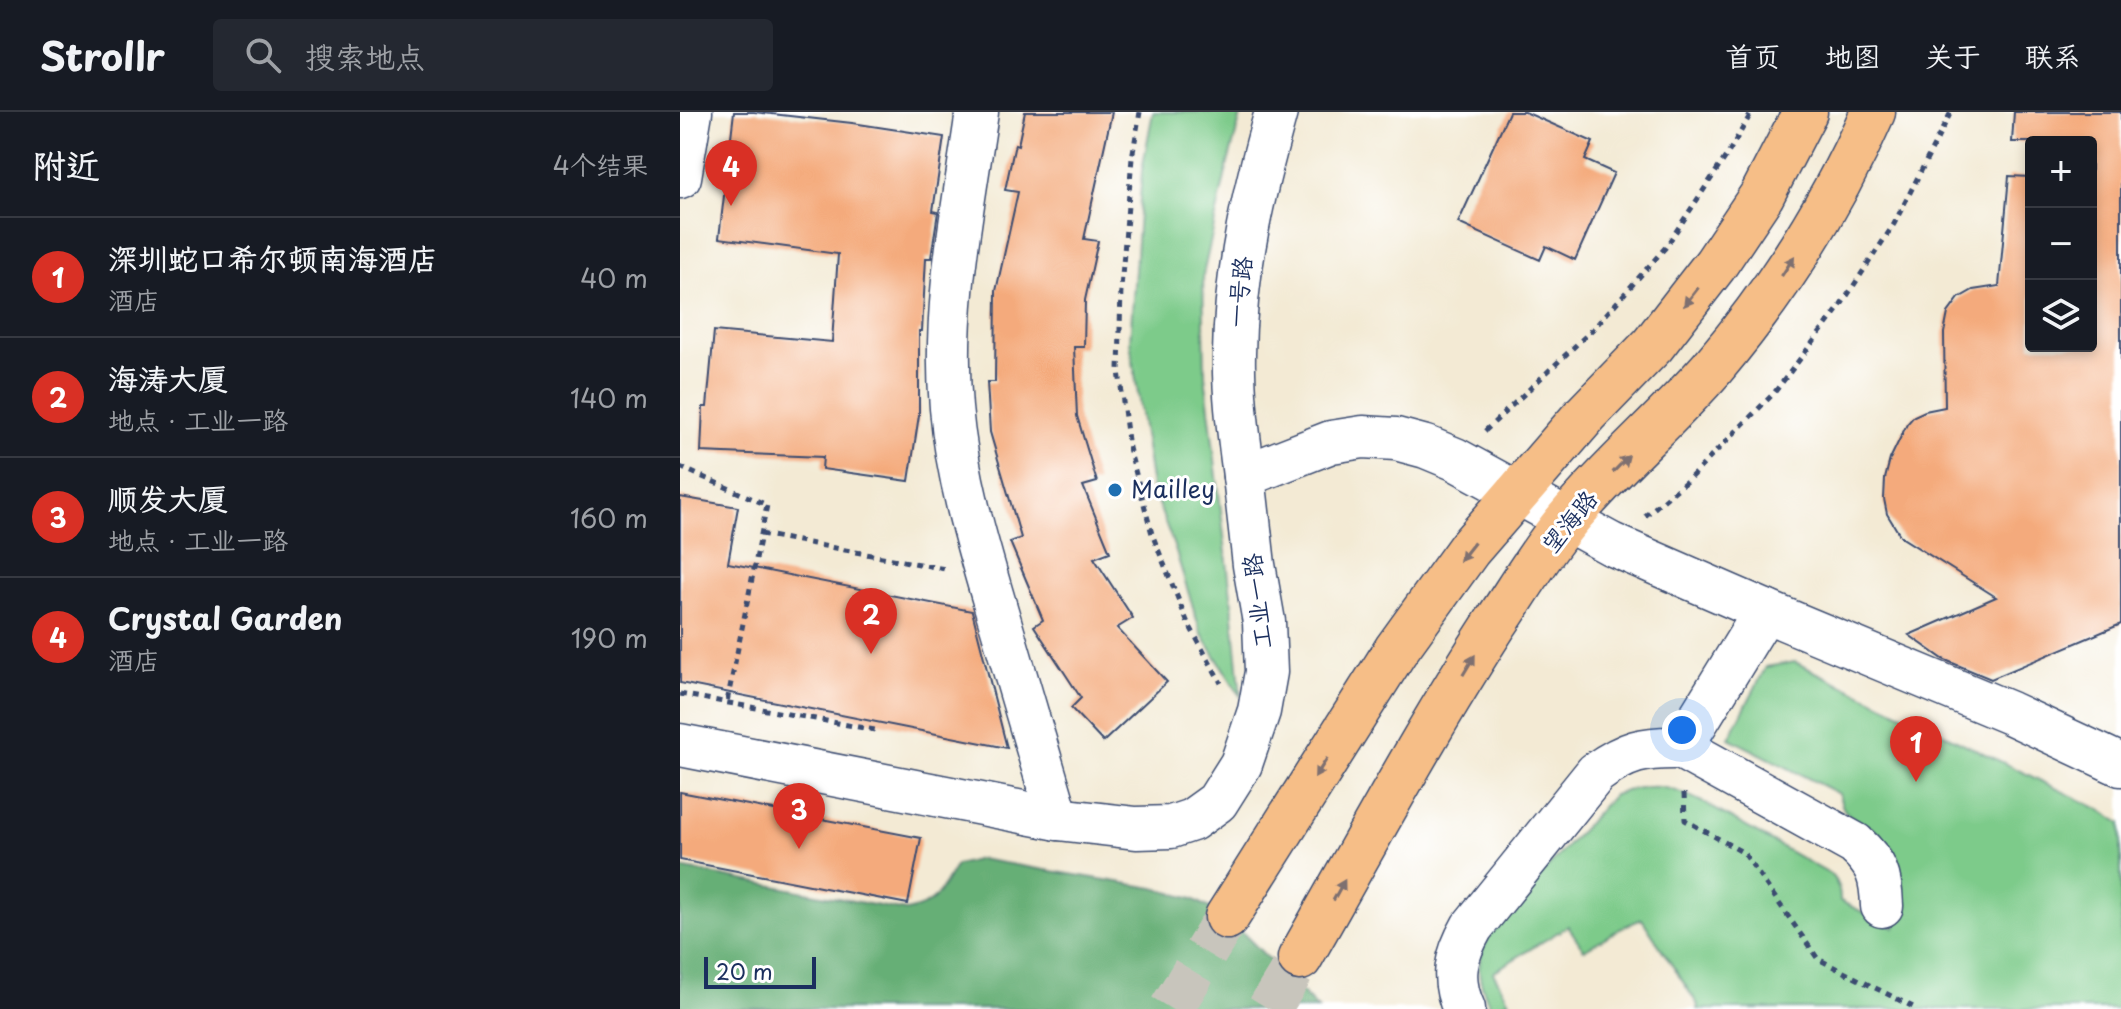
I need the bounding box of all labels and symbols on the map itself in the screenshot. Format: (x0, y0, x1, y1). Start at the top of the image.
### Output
pin: 4 (705, 140, 757, 206)
street label: 一号路 (1216, 254, 1260, 329)
one-way arrow (1781, 255, 1795, 277)
one-way arrow (1683, 287, 1699, 307)
one-way arrow (1611, 455, 1629, 474)
place label: Mailley (1131, 470, 1215, 506)
marker: Mailley (1106, 481, 1124, 499)
street label: 望海路 (1532, 481, 1605, 560)
one-way arrow (1459, 542, 1475, 562)
street label: 工业一路 (1232, 551, 1280, 651)
pin: 2 (845, 588, 897, 654)
one-way arrow (1462, 654, 1476, 676)
your location (1662, 710, 1702, 750)
pin: 1 (1890, 716, 1942, 782)
one-way arrow (1315, 757, 1329, 779)
pin: 3 (773, 783, 825, 849)
one-way arrow (1332, 879, 1346, 901)
scale bar (704, 953, 816, 989)

